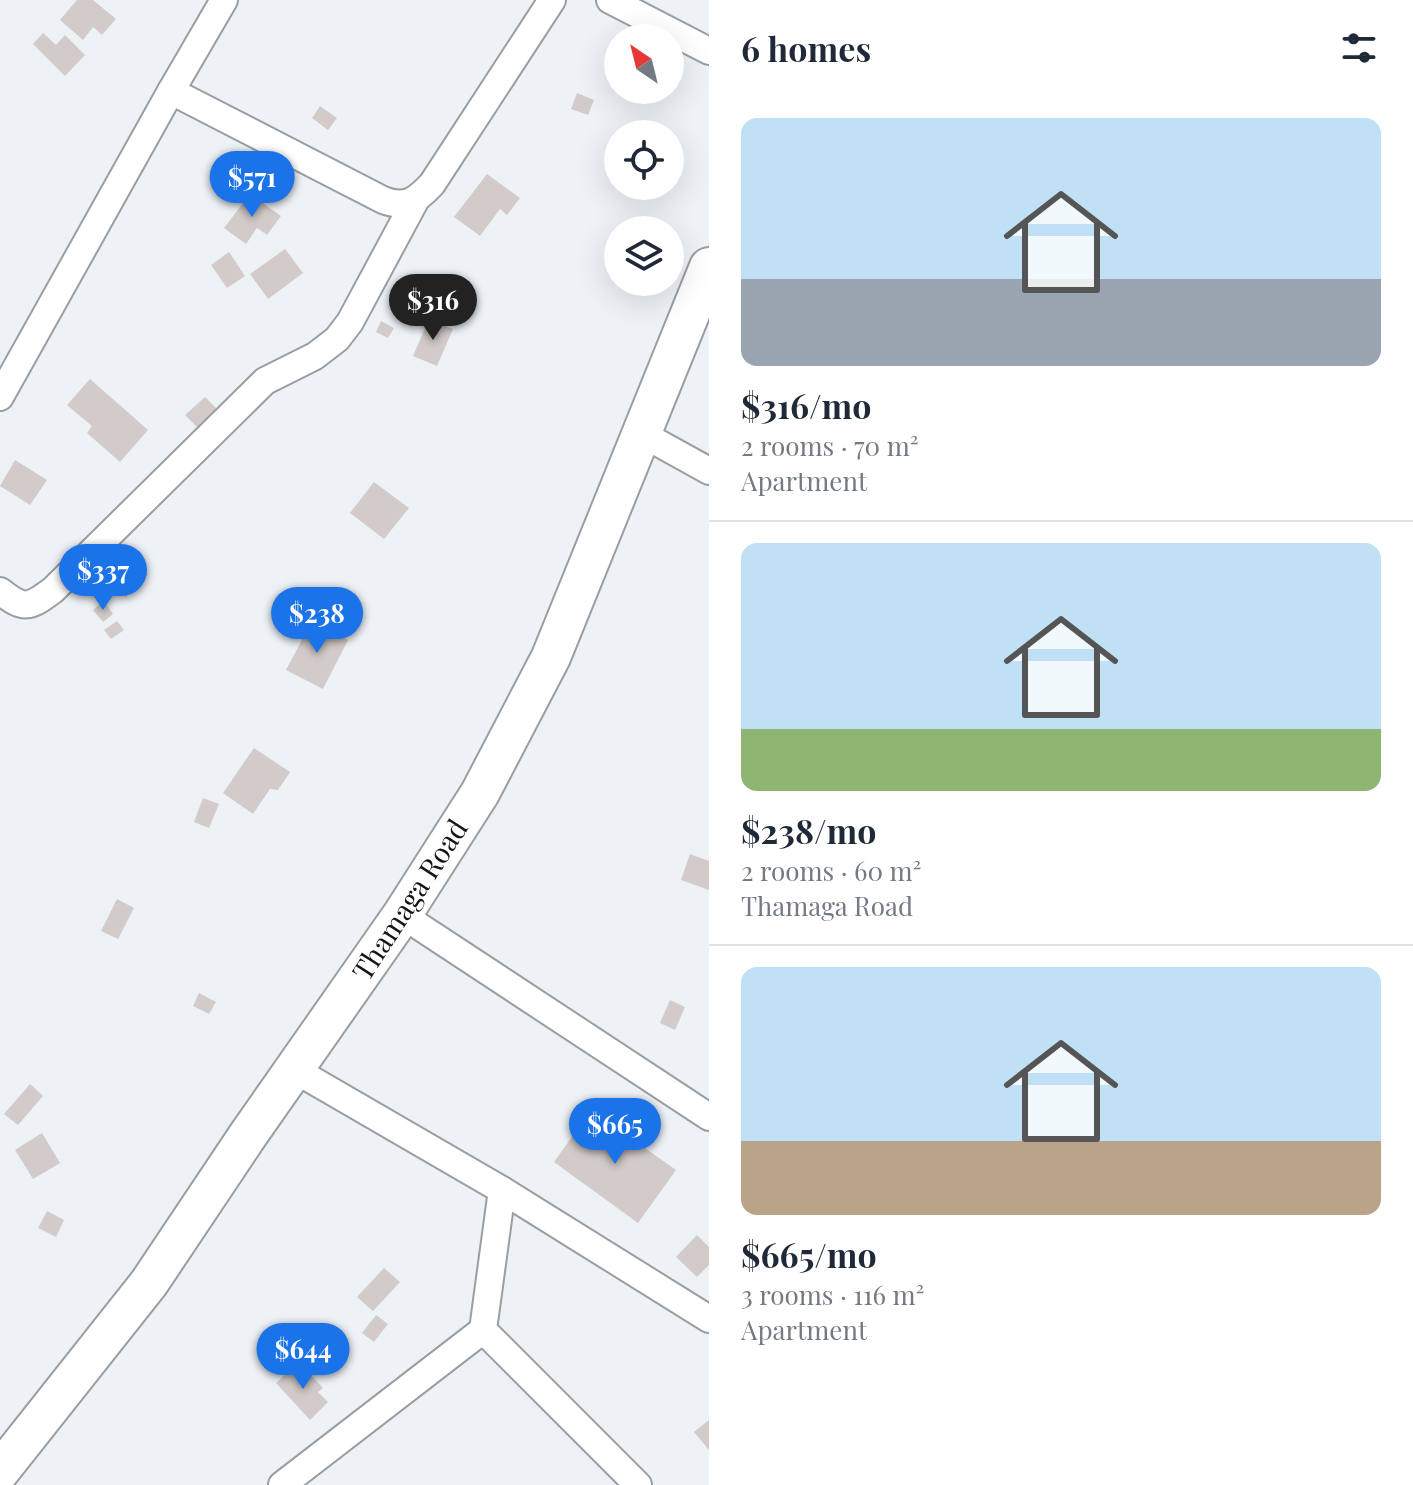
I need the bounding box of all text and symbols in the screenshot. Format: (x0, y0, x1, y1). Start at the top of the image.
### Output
north arrow (604, 24, 684, 104)
map controls (604, 24, 684, 296)
text: 6 homes (741, 25, 871, 71)
icon: filters (1337, 26, 1381, 70)
button: locate (604, 120, 684, 200)
pin: $571 (205, 151, 299, 219)
text: $571 (228, 159, 276, 194)
icon: home (989, 170, 1133, 314)
button: layers (604, 216, 684, 296)
pin: $316 (386, 274, 480, 342)
text: $316 (407, 282, 459, 317)
text: $316/mo (741, 382, 872, 428)
text: 2 rooms · 70 m² (741, 428, 919, 463)
text: Apartment (741, 463, 867, 498)
pin: $337 (56, 544, 150, 612)
text: $337 (77, 552, 129, 587)
pin: $238 (270, 587, 364, 655)
text: $238 (289, 595, 345, 630)
icon: home (989, 595, 1133, 739)
text: $238/mo (741, 807, 876, 853)
street label: Thamaga Road (343, 811, 475, 987)
text: 2 rooms · 60 m² (741, 853, 921, 888)
text: Thamaga Road (741, 888, 913, 923)
icon: home (989, 1019, 1133, 1163)
pin: $665 (568, 1098, 662, 1166)
text: $665 (587, 1106, 643, 1141)
text: $665/mo (741, 1231, 877, 1277)
text: 3 rooms · 116 m² (741, 1277, 924, 1312)
text: Apartment (741, 1312, 867, 1347)
pin: $644 (256, 1323, 350, 1391)
text: $644 (275, 1331, 331, 1366)

